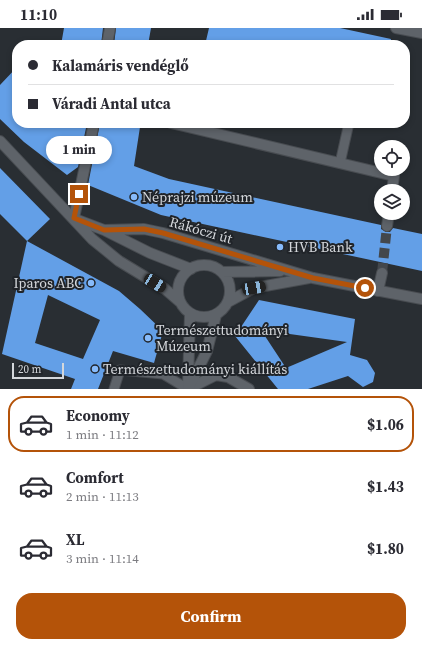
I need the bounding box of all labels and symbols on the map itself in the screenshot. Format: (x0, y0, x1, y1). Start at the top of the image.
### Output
callout: 1 min (46, 136, 112, 164)
route end (70, 185, 88, 203)
place label: Néprajzi múzeum (142, 187, 253, 207)
marker: Néprajzi múzeum (129, 192, 139, 202)
street label: Rákóczi út (167, 211, 235, 249)
place label: HVB Bank (288, 237, 353, 257)
marker: HVB Bank (275, 242, 285, 252)
car (142, 272, 168, 294)
place label: Iparos ABC (14, 273, 83, 293)
marker: Iparos ABC (86, 278, 96, 288)
route start (356, 279, 374, 297)
car (241, 280, 267, 296)
place label: Természettudományi Múzeum (156, 320, 288, 356)
marker: Természettudományi Múzeum (143, 333, 153, 343)
place label: Természettudományi kiállítás (103, 359, 287, 379)
scale bar (12, 361, 64, 380)
marker: Természettudományi kiállítás (90, 364, 100, 374)

